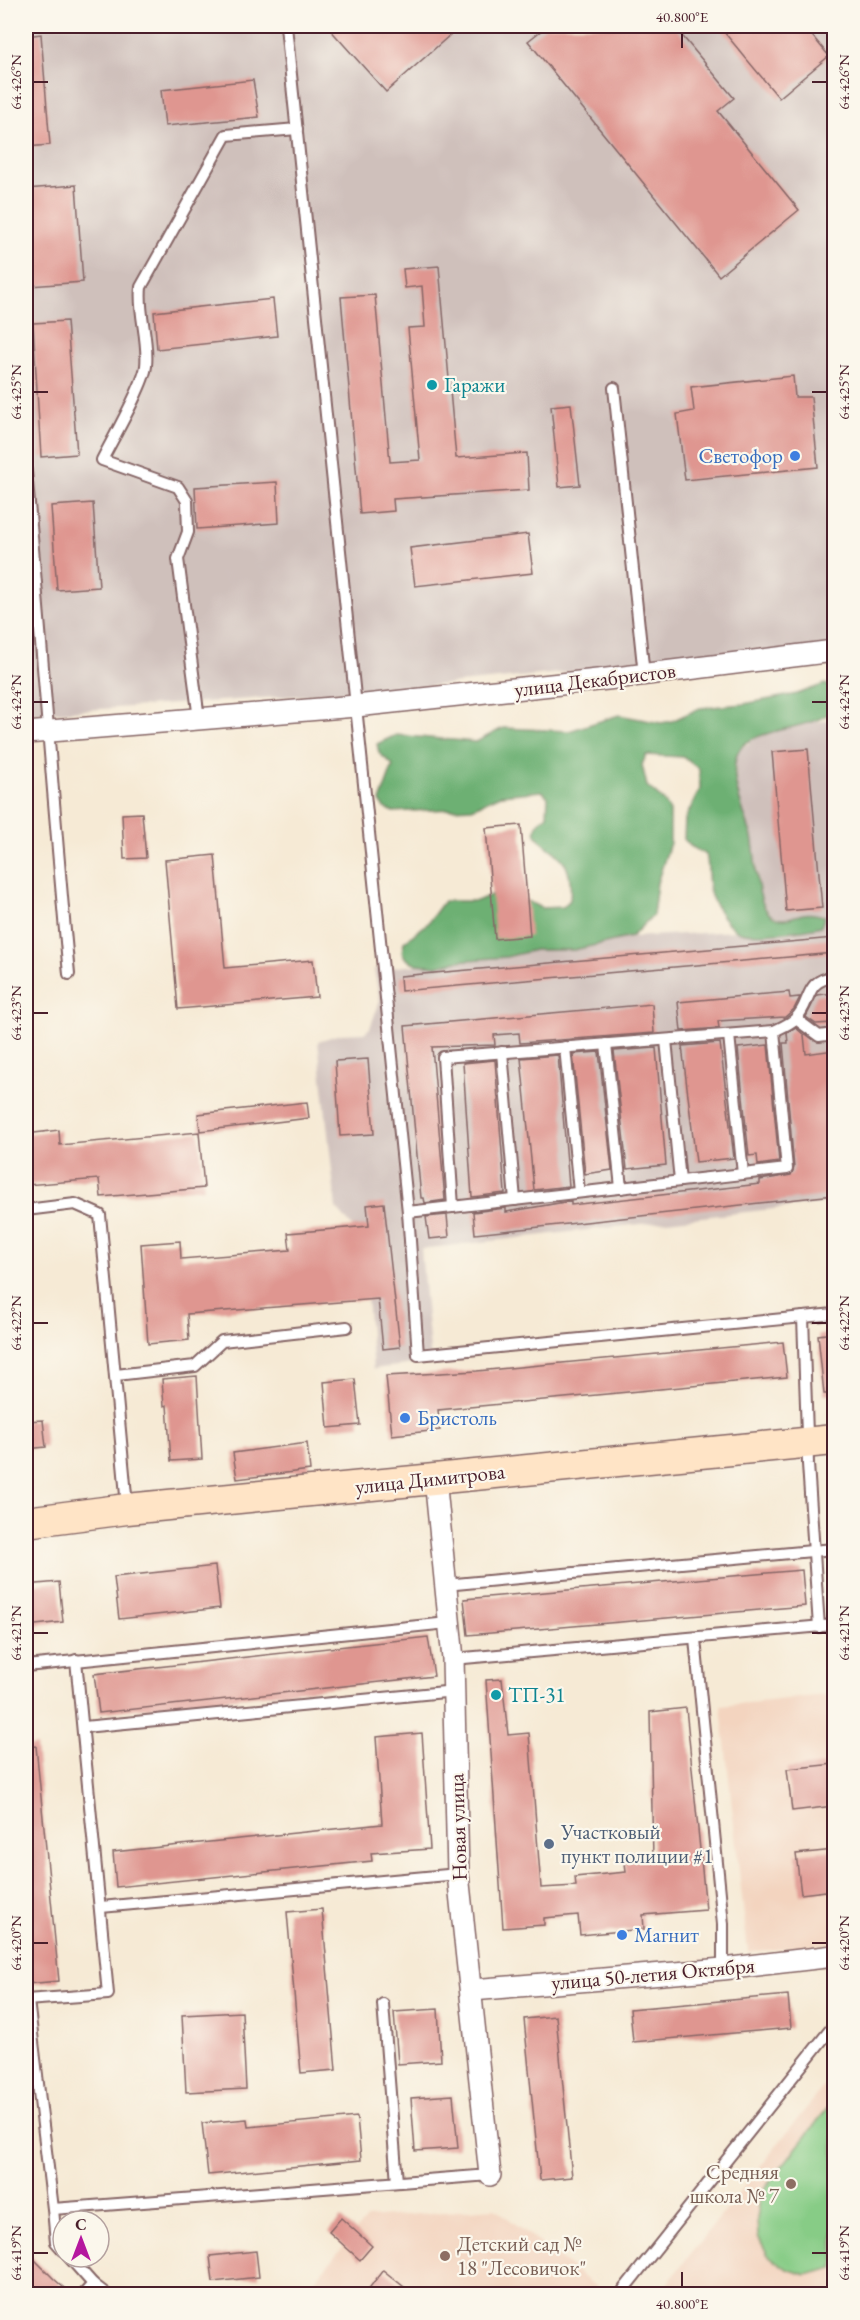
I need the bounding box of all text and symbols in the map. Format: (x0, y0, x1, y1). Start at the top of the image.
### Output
text: 40.800°E (656, 7, 709, 26)
text: 64.426°N (6, 54, 25, 110)
text: 64.426°N (834, 54, 853, 110)
text: 64.425°N (6, 364, 25, 420)
text: 64.425°N (834, 364, 853, 420)
place label: Гаражи (444, 371, 505, 398)
marker: Гаражи (425, 378, 439, 392)
place label: Светофор (698, 442, 783, 469)
marker: Светофор (788, 449, 802, 463)
street label: улица Декабристов (513, 656, 677, 703)
text: 64.424°N (6, 674, 25, 730)
text: 64.424°N (834, 674, 853, 730)
text: 64.423°N (6, 985, 25, 1041)
text: 64.423°N (834, 985, 853, 1041)
text: 64.422°N (6, 1295, 25, 1351)
text: 64.422°N (834, 1295, 853, 1351)
place label: Бристоль (417, 1404, 497, 1431)
marker: Бристоль (398, 1411, 412, 1425)
street label: улица Димитрова (354, 1457, 507, 1500)
text: 64.421°N (6, 1605, 25, 1661)
text: 64.421°N (834, 1605, 853, 1661)
place label: ТП-31 (508, 1681, 565, 1708)
marker: ТП-31 (489, 1688, 503, 1702)
street label: Новая улица (442, 1772, 473, 1881)
place label: Участковый пункт полиции #1 (560, 1818, 713, 1869)
marker: Участковый пункт полиции #1 (542, 1837, 556, 1851)
text: 64.420°N (6, 1915, 25, 1971)
text: 64.420°N (834, 1915, 853, 1971)
place label: Магнит (634, 1921, 699, 1948)
marker: Магнит (615, 1928, 629, 1942)
street label: улица 50-летия Октября (550, 1951, 756, 1996)
place label: Средняя школа № 7 (690, 2158, 780, 2209)
marker: Средняя школа № 7 (784, 2177, 798, 2191)
north arrow (51, 2209, 111, 2269)
text: С (75, 2214, 87, 2235)
text: 64.419°N (6, 2225, 25, 2281)
text: 64.419°N (834, 2225, 853, 2281)
place label: Детский сад № 18 "Лесовичок" (457, 2230, 587, 2281)
marker: Детский сад № 18 "Лесовичок" (438, 2249, 452, 2263)
text: 40.800°E (656, 2294, 709, 2313)

